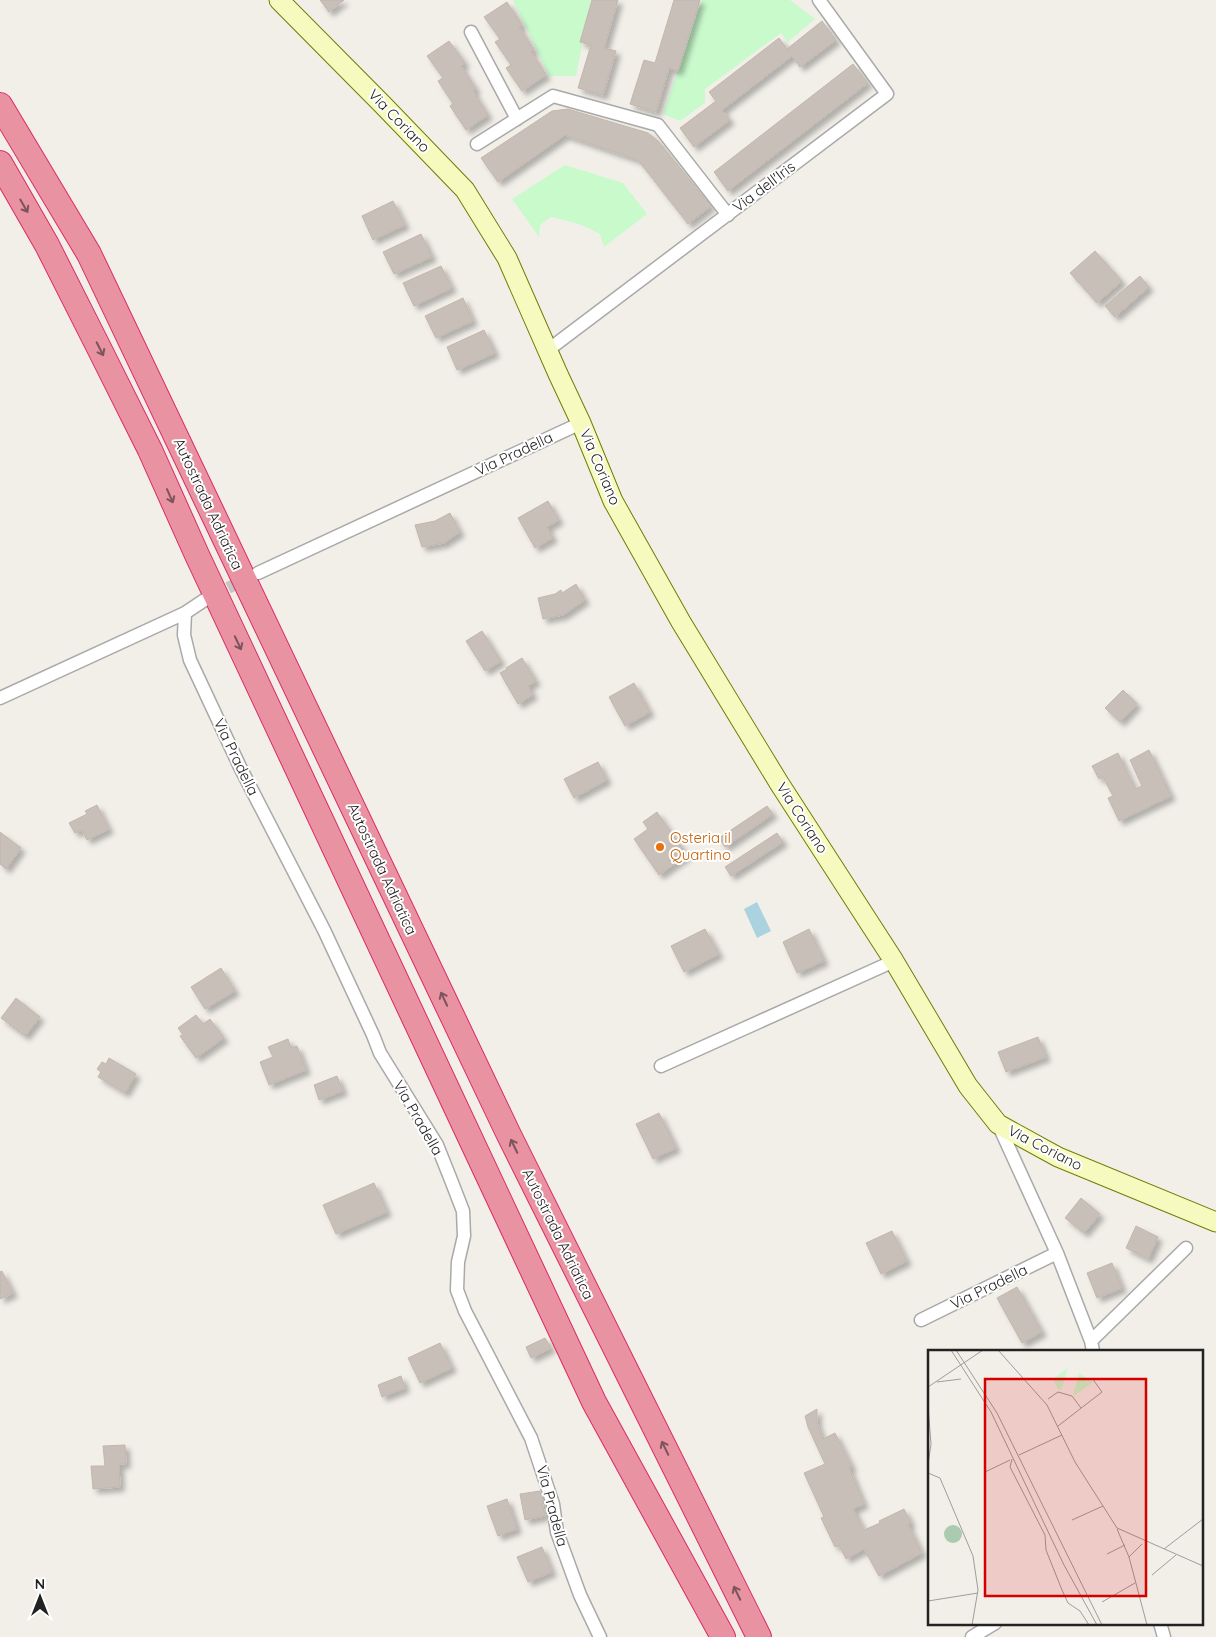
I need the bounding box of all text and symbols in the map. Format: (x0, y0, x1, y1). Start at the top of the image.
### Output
street label: Via Coriano (364, 85, 434, 156)
street label: Via dell'Iris (729, 157, 799, 216)
one-way arrow (19, 198, 29, 213)
one-way arrow (96, 341, 105, 356)
street label: Via Coriano (576, 426, 625, 508)
street label: Via Pradella (472, 427, 556, 480)
street label: Autostrada Adriatica (170, 435, 247, 573)
one-way arrow (166, 488, 176, 503)
one-way arrow (234, 635, 244, 650)
street label: Via Pradella (210, 715, 263, 798)
street label: Via Coriano (772, 779, 832, 857)
street label: Autostrada Adriatica (344, 800, 421, 938)
place label: Osteria il Quartino (670, 828, 731, 864)
marker: Osteria il Quartino (654, 841, 666, 853)
one-way arrow (439, 992, 448, 1007)
street label: Via Pradella (389, 1077, 448, 1159)
street label: Via Coriano (1005, 1121, 1086, 1174)
one-way arrow (509, 1139, 518, 1154)
street label: Autostrada Adriatica (519, 1165, 598, 1302)
street label: Via Pradella (947, 1260, 1030, 1313)
inset map (928, 1350, 1204, 1624)
one-way arrow (659, 1441, 669, 1456)
street label: Via Pradella (532, 1463, 572, 1549)
north arrow (15, 1572, 65, 1622)
text: N (35, 1575, 45, 1593)
one-way arrow (732, 1586, 742, 1601)

